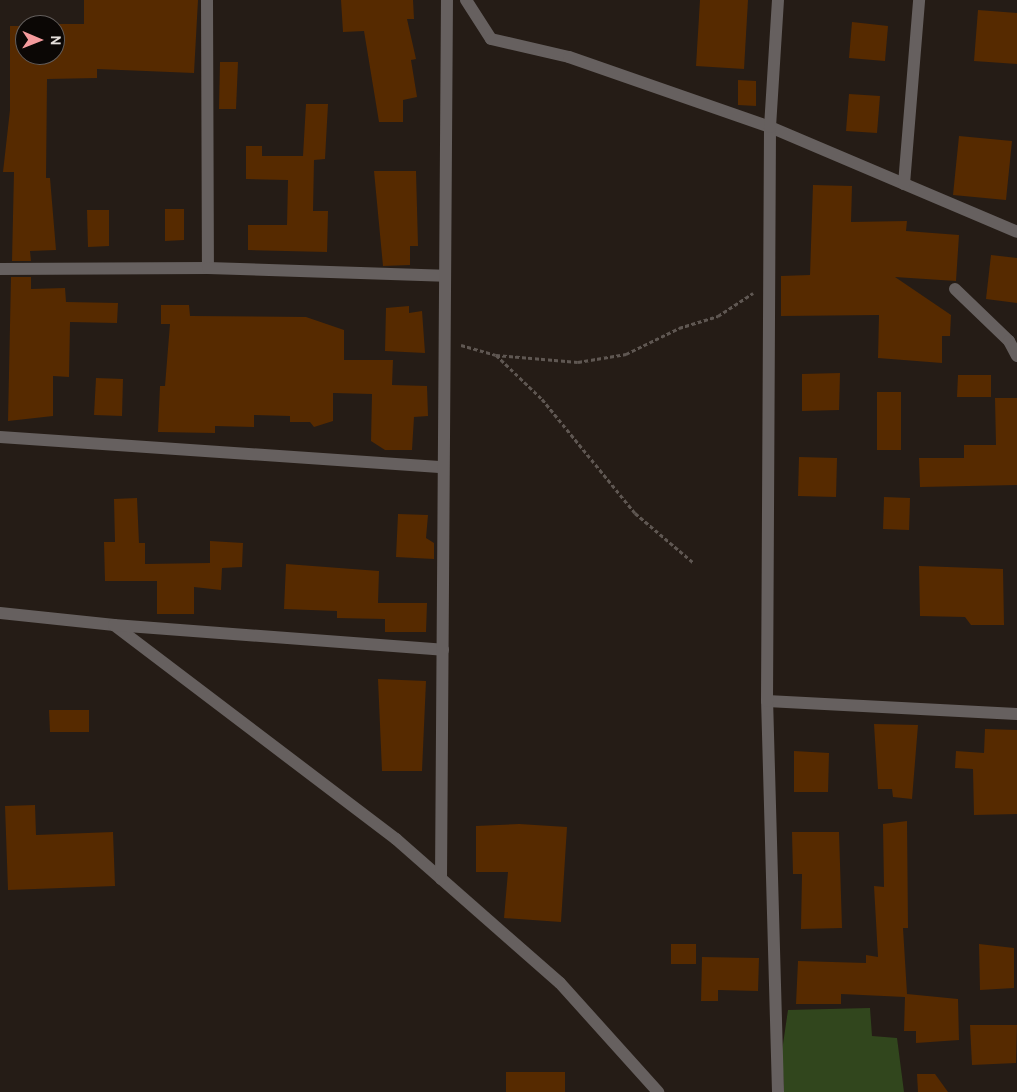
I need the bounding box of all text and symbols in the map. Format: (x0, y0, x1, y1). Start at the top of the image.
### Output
north arrow (15, 15, 65, 65)
text: N (46, 35, 63, 45)

